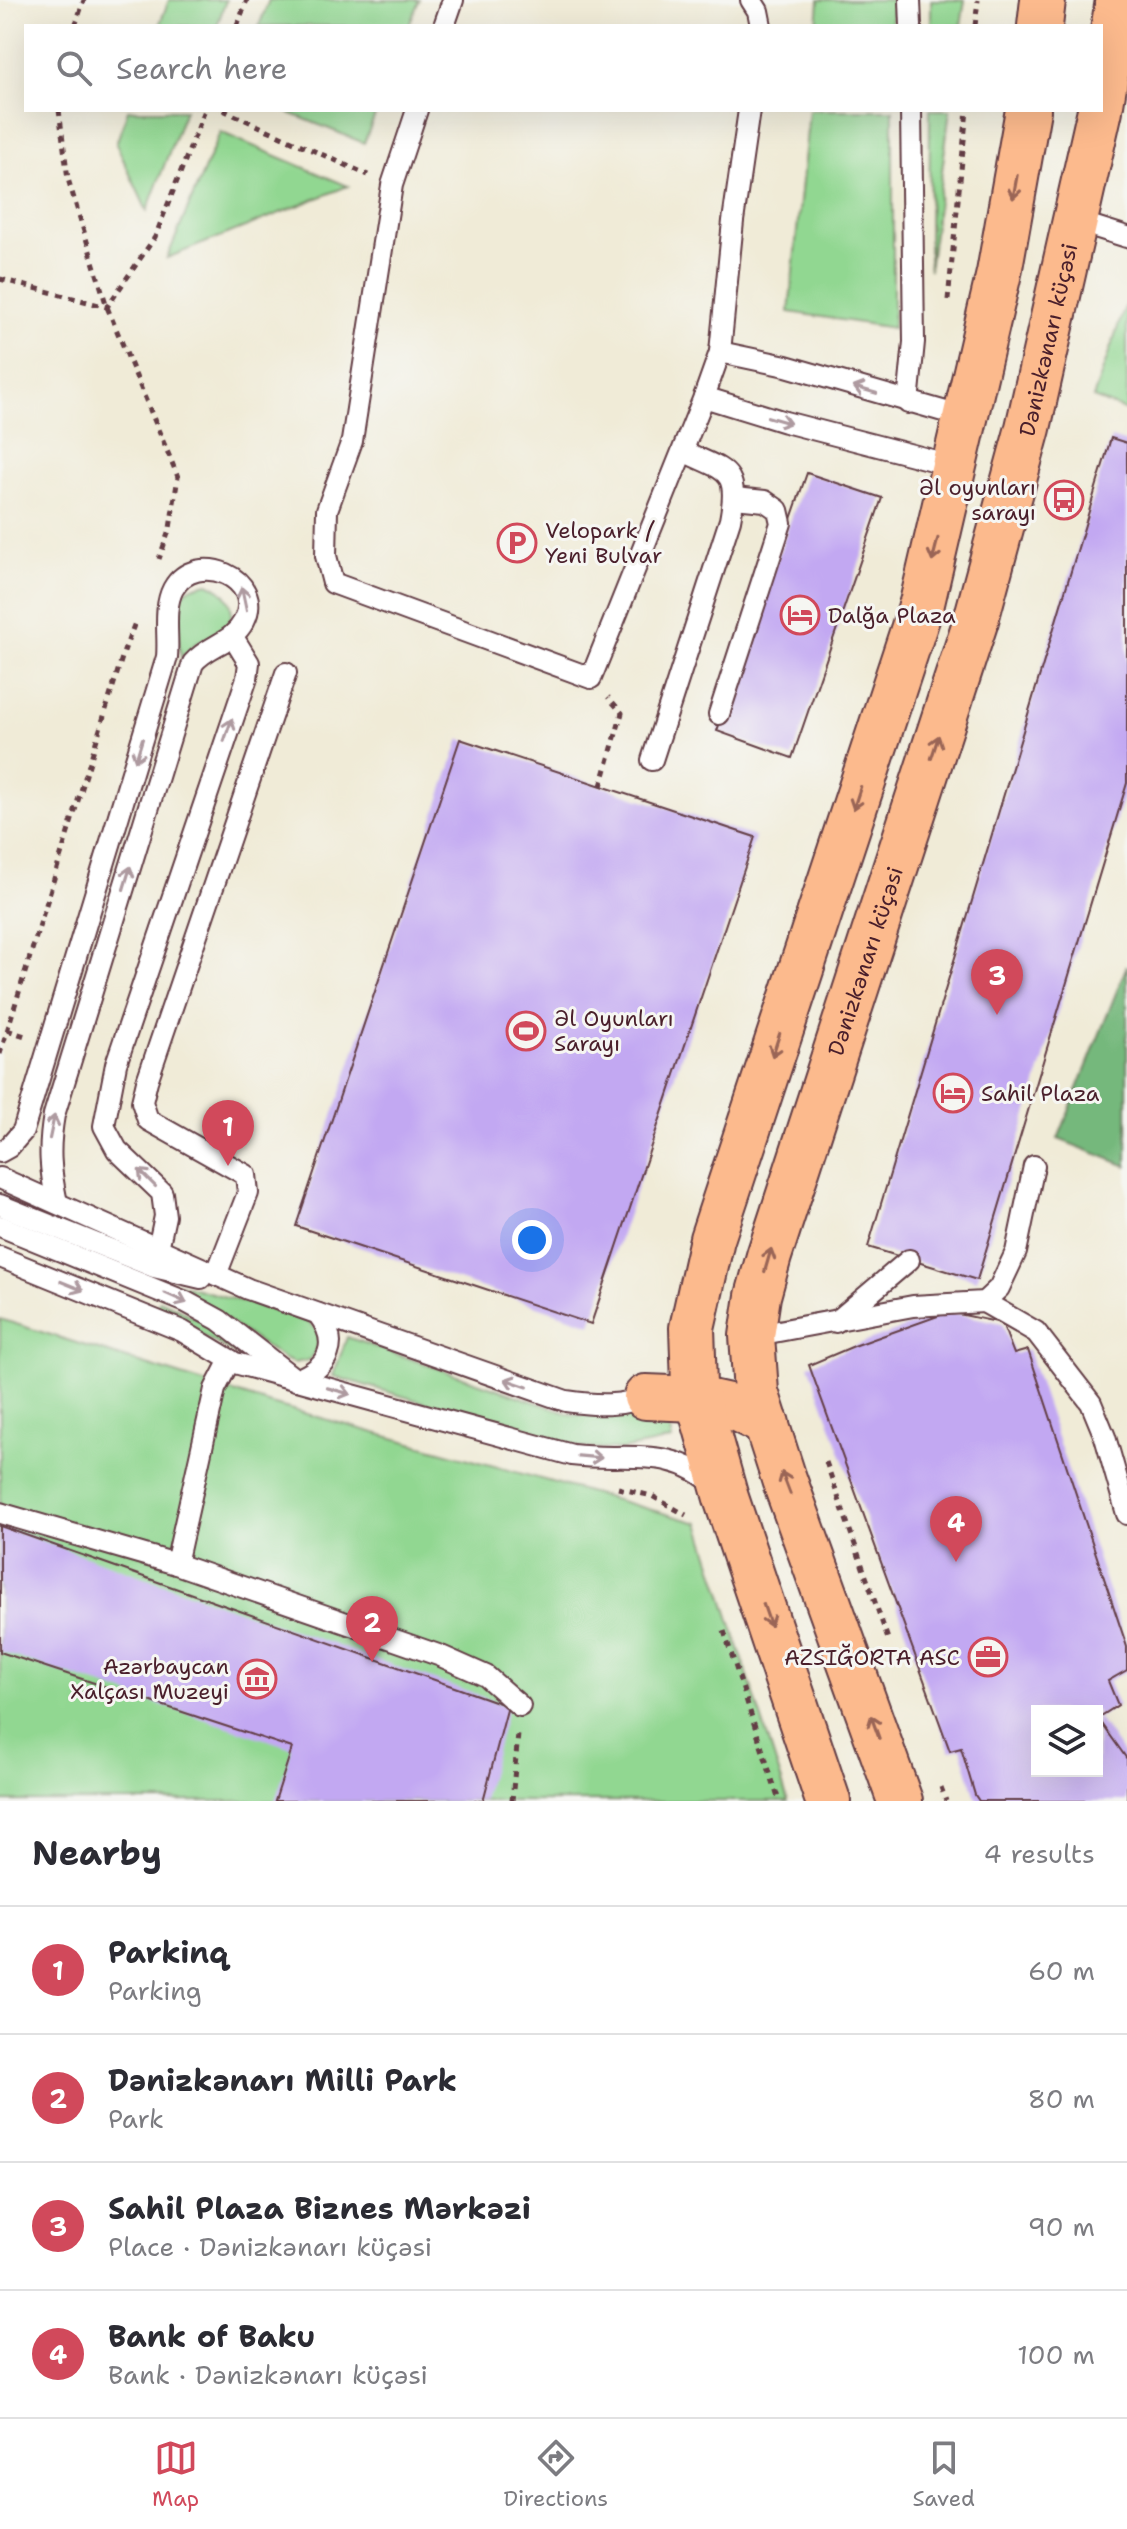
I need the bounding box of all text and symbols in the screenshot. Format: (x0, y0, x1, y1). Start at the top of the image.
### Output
search box (24, 24, 1103, 112)
icon: search (52, 46, 96, 90)
text: Search here (116, 48, 287, 89)
one-way arrow (1007, 174, 1022, 199)
street label: Dənizkənarı küçəsi (1012, 240, 1084, 440)
one-way arrow (852, 382, 878, 397)
one-way arrow (765, 413, 791, 428)
place label: Əl oyunları sarayı (919, 473, 1036, 527)
bus stop icon: Əl oyunları sarayı (1043, 479, 1085, 521)
place label: Velopark / Yeni Bulvar (545, 516, 662, 570)
parking icon: Velopark / Yeni Bulvar (496, 522, 538, 564)
one-way arrow (927, 537, 942, 563)
one-way arrow (235, 587, 250, 612)
hotel icon: Dalğa Plaza (779, 594, 821, 636)
place label: Dalğa Plaza (828, 601, 956, 630)
one-way arrow (222, 718, 237, 743)
one-way arrow (928, 734, 943, 759)
one-way arrow (131, 736, 146, 762)
one-way arrow (849, 785, 864, 810)
street label: Dənizkənarı küçəsi (821, 863, 909, 1059)
one-way arrow (120, 865, 135, 891)
pin: 3 (971, 949, 1023, 1015)
place label: Əl Oyunları Sarayı (554, 1004, 674, 1058)
sports icon: Əl Oyunları Sarayı (505, 1010, 547, 1052)
one-way arrow (768, 1032, 782, 1057)
hotel icon: Sahil Plaza (932, 1072, 974, 1114)
place label: Sahil Plaza (981, 1079, 1100, 1108)
pin: 1 (202, 1100, 254, 1166)
one-way arrow (45, 1114, 60, 1140)
one-way arrow (138, 1169, 157, 1188)
your location (512, 1220, 552, 1260)
one-way arrow (761, 1248, 776, 1274)
one-way arrow (59, 1280, 84, 1294)
one-way arrow (163, 1291, 188, 1306)
one-way arrow (504, 1375, 529, 1390)
one-way arrow (325, 1385, 351, 1400)
one-way arrow (576, 1450, 603, 1465)
one-way arrow (778, 1471, 792, 1496)
pin: 4 (930, 1496, 982, 1562)
pin: 2 (346, 1596, 398, 1662)
one-way arrow (760, 1602, 775, 1627)
office icon: AZSIĞORTA ASC (967, 1636, 1009, 1678)
place label: AZSIĞORTA ASC (784, 1643, 960, 1672)
place label: Azərbaycan Xalçası Muzeyi (70, 1652, 229, 1706)
museum icon: Azərbaycan Xalçası Muzeyi (236, 1658, 278, 1700)
map controls (1031, 1705, 1103, 1777)
button: layers (1031, 1705, 1103, 1777)
one-way arrow (867, 1715, 881, 1740)
text: Nearby (32, 1830, 162, 1876)
text: 4 results (983, 1836, 1095, 1871)
text: Parkinq (108, 1932, 228, 1973)
text: 1 (52, 1953, 64, 1988)
text: 60 m (1028, 1953, 1095, 1988)
text: Parking (108, 1973, 202, 2008)
text: Dənizkənarı Milli Park (108, 2060, 457, 2101)
text: 2 (49, 2081, 67, 2116)
text: 80 m (1028, 2081, 1095, 2116)
text: Park (108, 2101, 164, 2136)
text: Sahil Plaza Biznes Mərkəzi (108, 2188, 531, 2229)
text: 3 (49, 2209, 67, 2244)
text: 90 m (1028, 2209, 1095, 2244)
text: Place · Dənizkənarı küçəsi (108, 2229, 432, 2264)
text: Bank of Baku (108, 2316, 315, 2357)
text: 4 (49, 2337, 67, 2372)
text: 100 m (1017, 2337, 1095, 2372)
text: Bank · Dənizkənarı küçəsi (108, 2357, 428, 2392)
tab: Map (152, 2436, 199, 2513)
tab: Directions (503, 2436, 608, 2513)
tab: Saved (912, 2436, 975, 2513)

